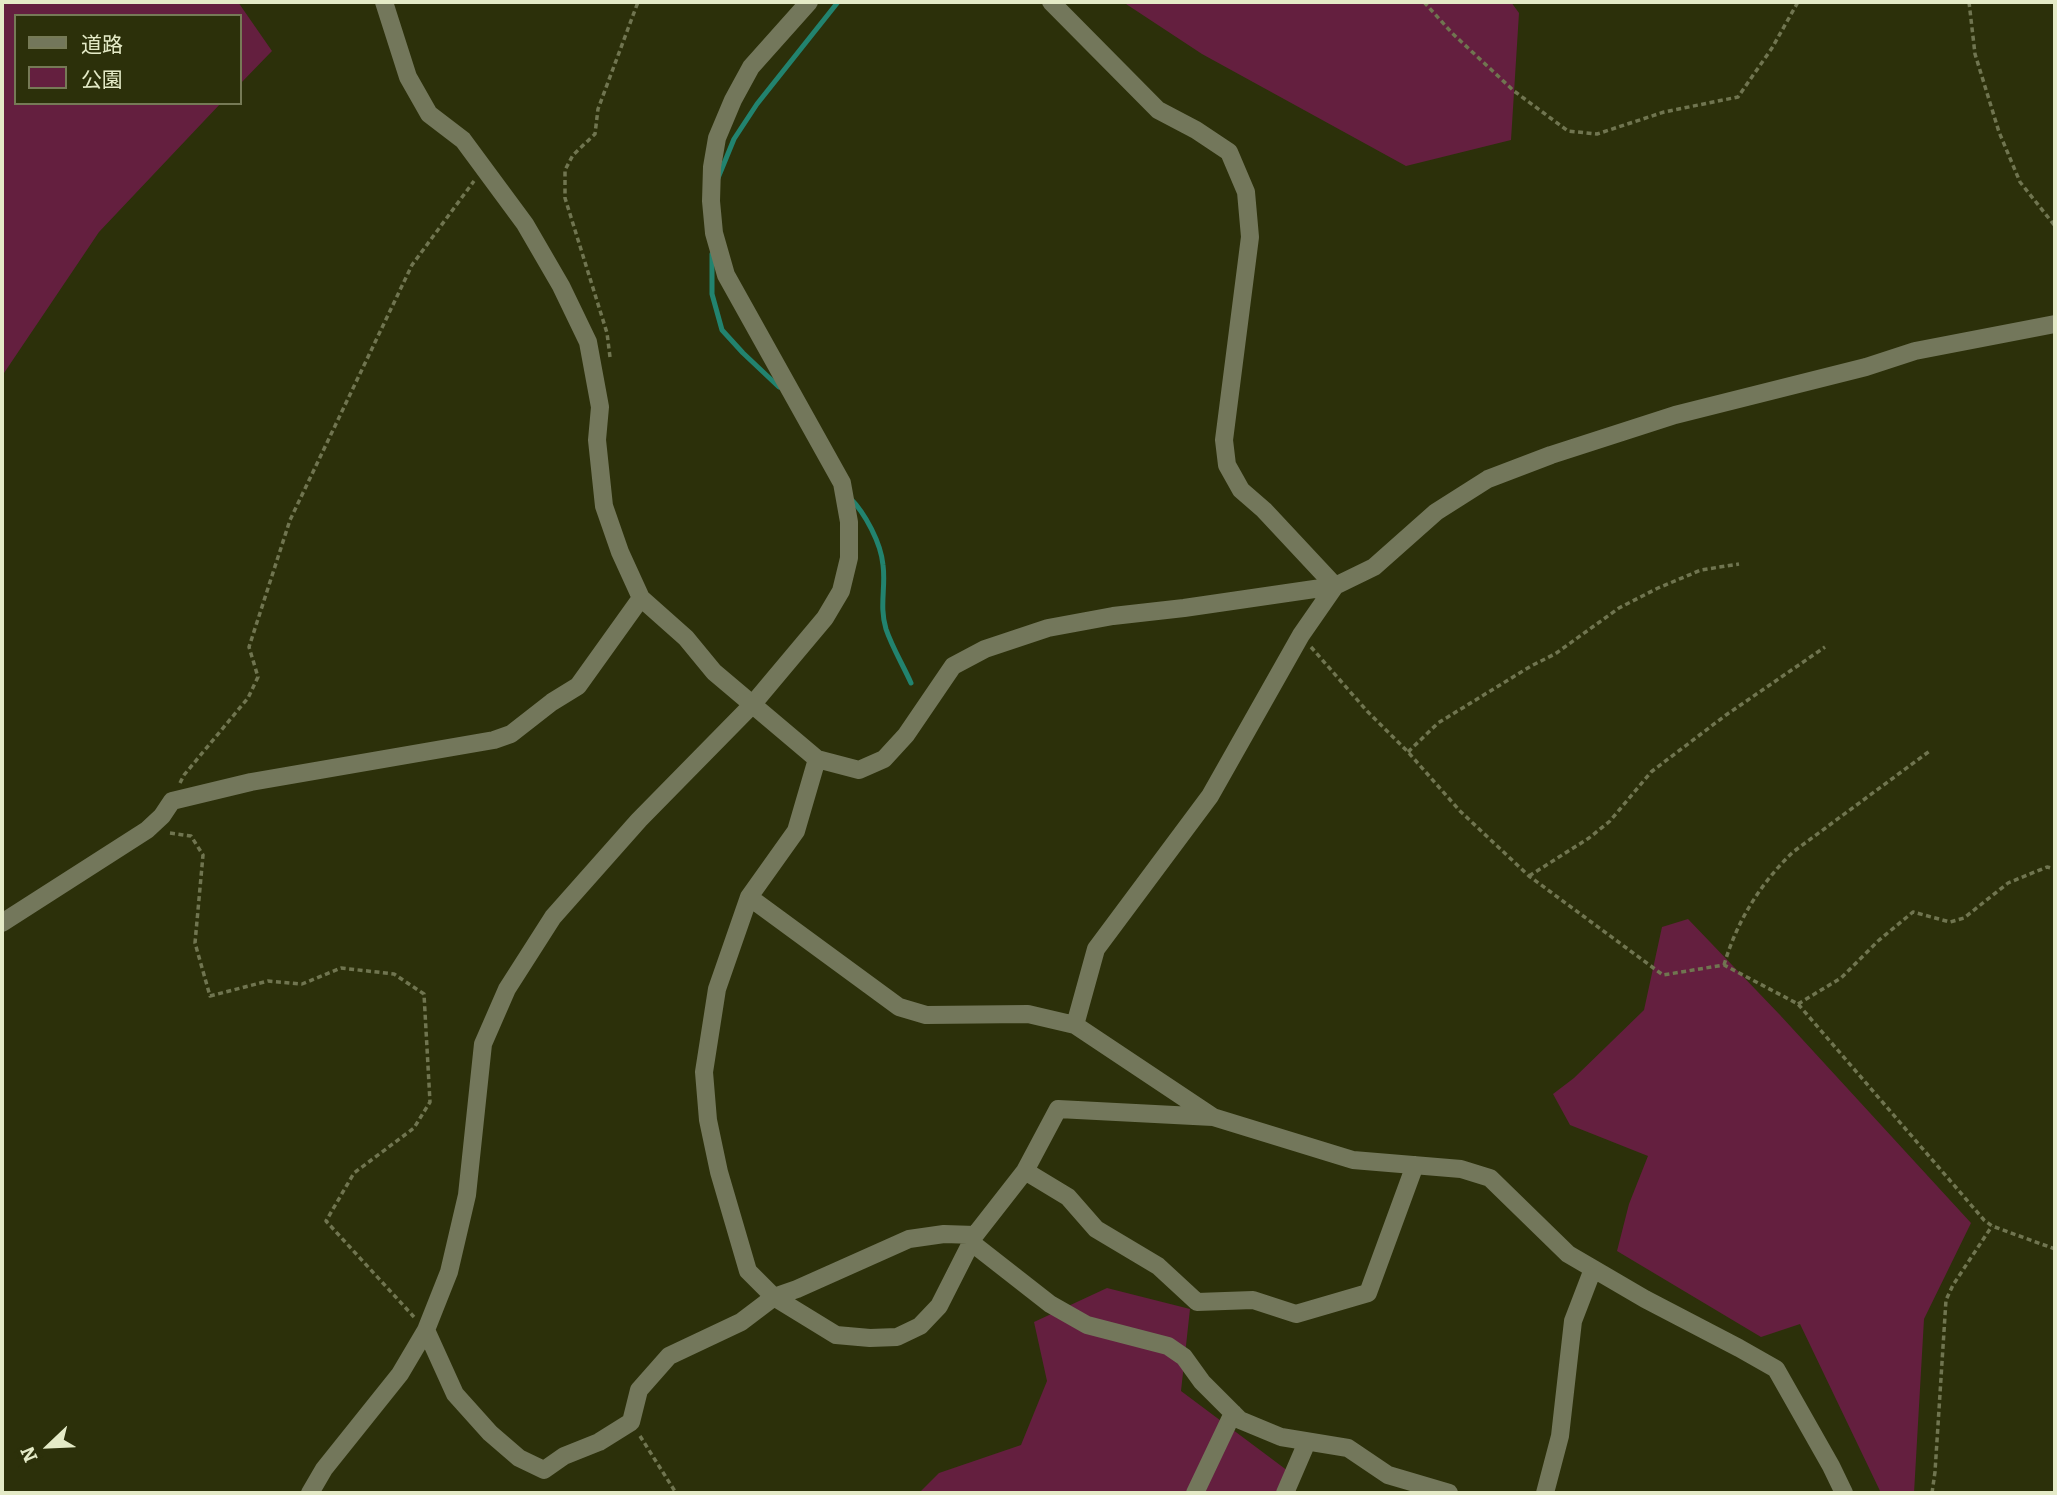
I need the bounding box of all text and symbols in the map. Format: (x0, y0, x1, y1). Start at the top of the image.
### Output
legend (14, 14, 242, 105)
text: 道路 (81, 32, 123, 58)
text: 公園 (81, 67, 123, 93)
north arrow (14, 1411, 84, 1481)
text: N (16, 1443, 43, 1466)

